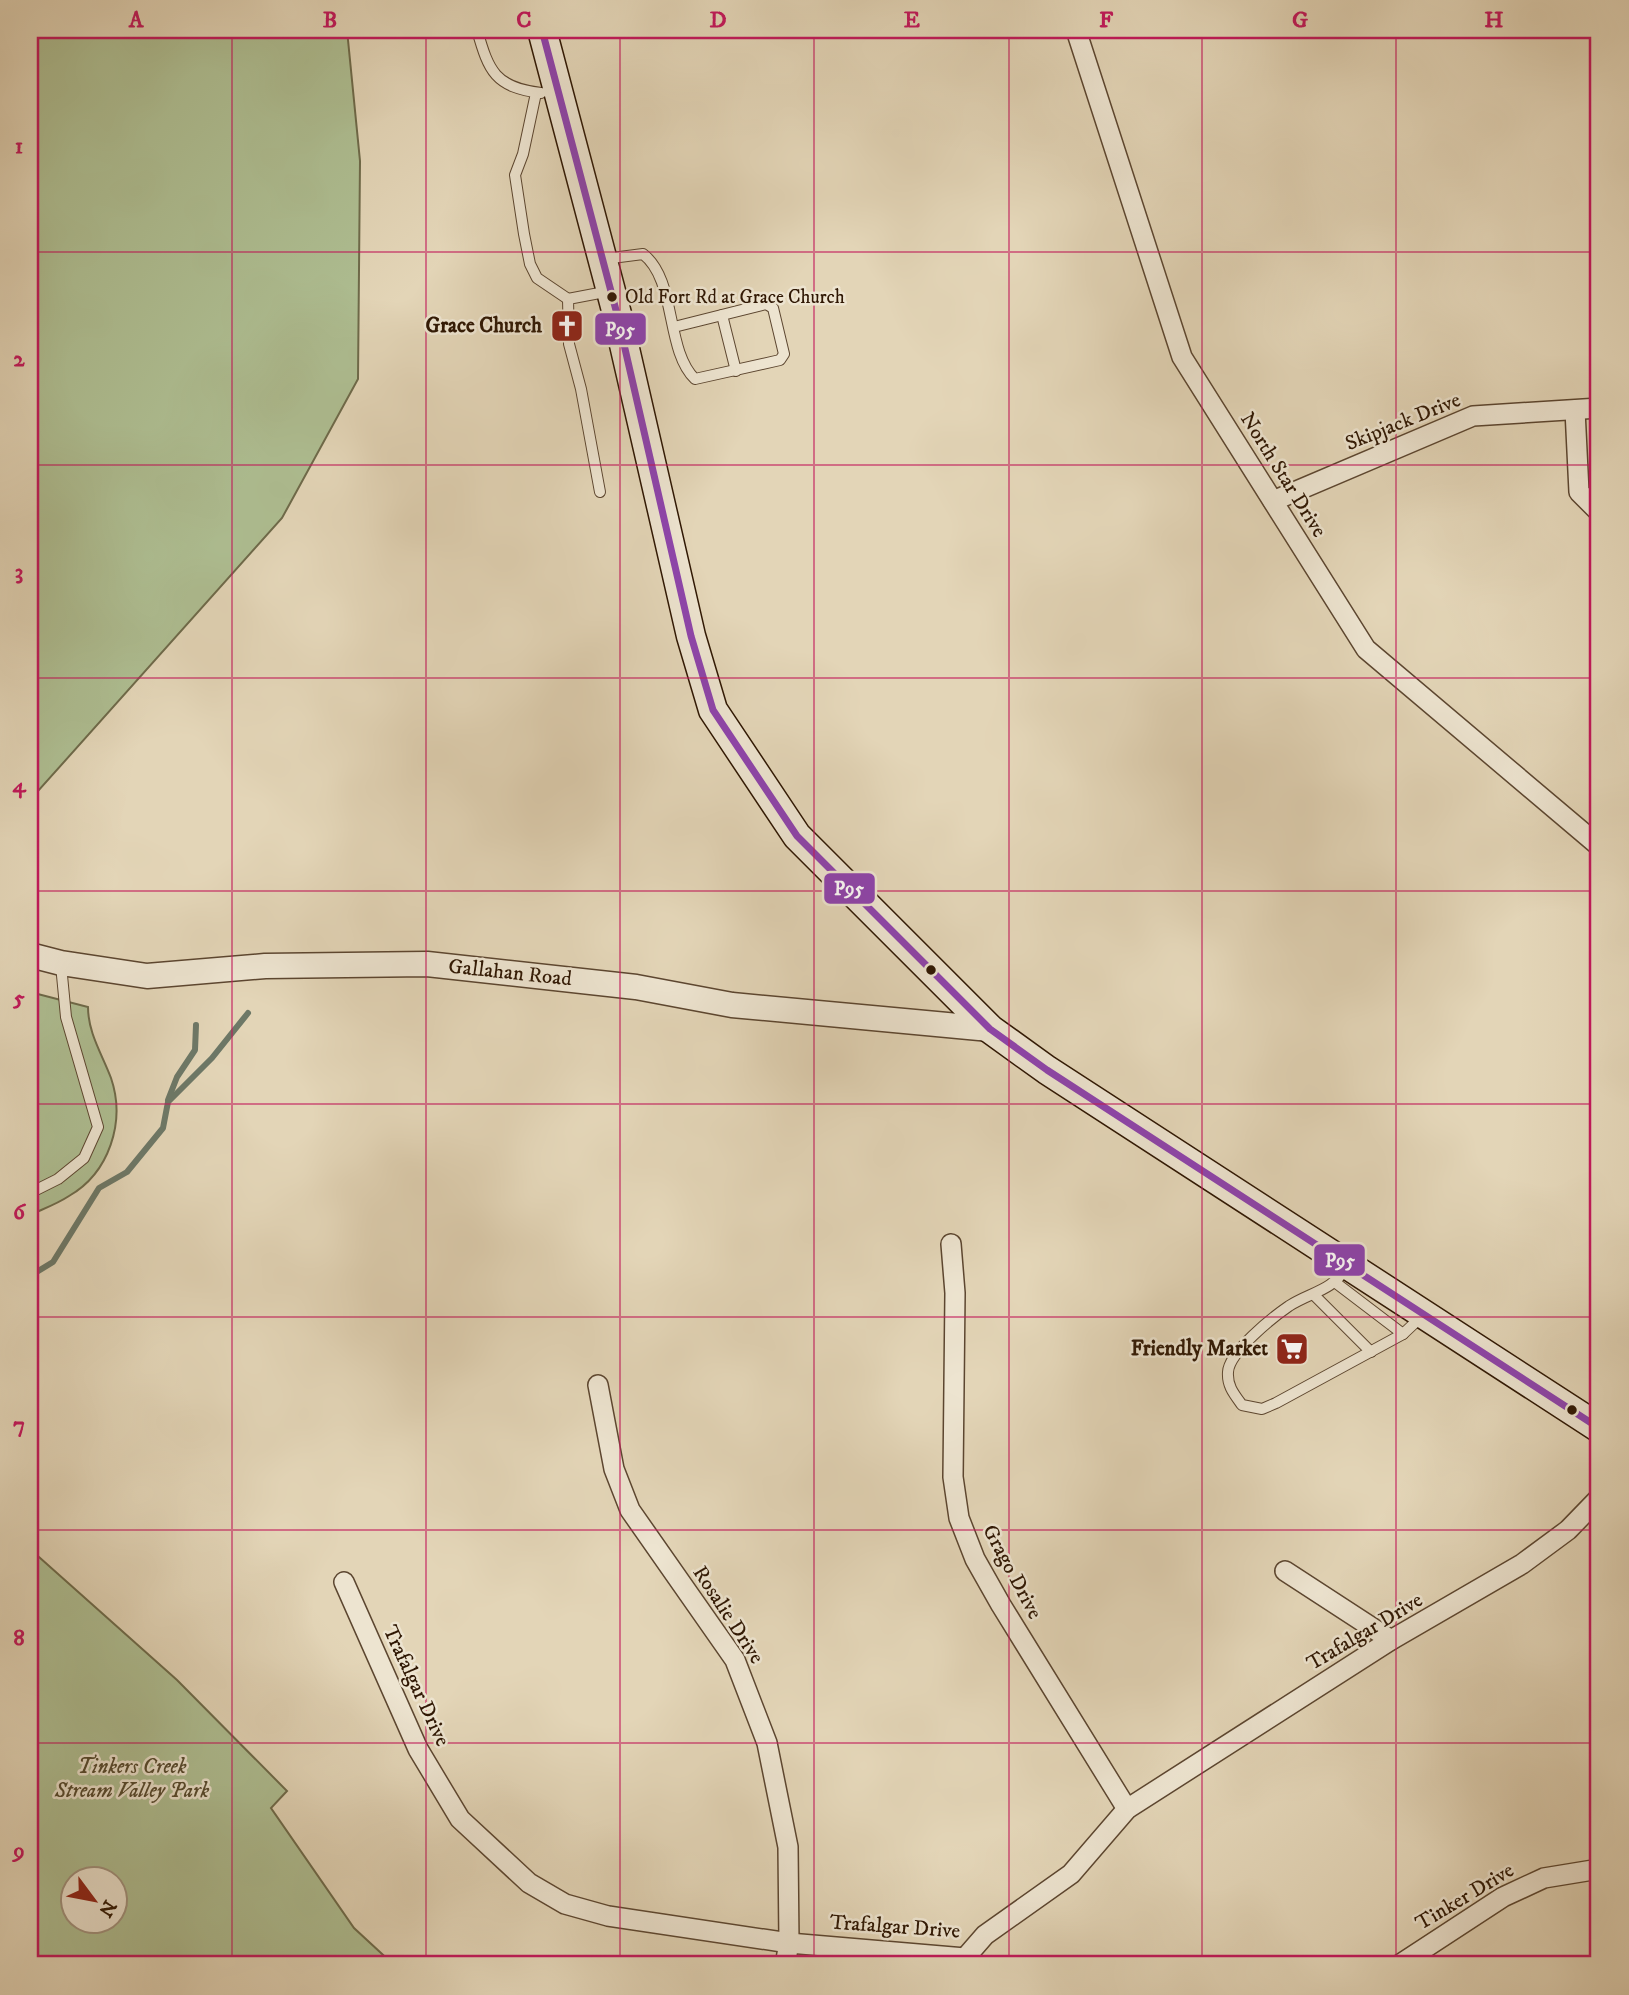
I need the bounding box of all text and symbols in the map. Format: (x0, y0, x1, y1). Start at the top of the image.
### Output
text: A (128, 6, 145, 35)
text: B (323, 6, 337, 35)
text: C (516, 6, 532, 35)
text: D (709, 6, 727, 35)
text: E (904, 6, 920, 35)
text: F (1099, 6, 1114, 35)
text: G (1292, 6, 1308, 35)
text: H (1484, 6, 1504, 35)
text: 1 (15, 132, 23, 161)
place label: Old Fort Rd at Grace Church (625, 286, 845, 309)
marker: Old Fort Rd at Grace Church (605, 290, 619, 304)
church icon: Grace Church (548, 307, 586, 345)
line badge: P95 (594, 312, 647, 346)
place label: Grace Church (426, 313, 543, 339)
text: P95 (605, 319, 636, 342)
text: 2 (13, 345, 25, 374)
street label: Skipjack Drive (1342, 387, 1465, 457)
street label: North Star Drive (1234, 408, 1332, 543)
text: 3 (15, 558, 23, 587)
text: 4 (12, 771, 27, 800)
line badge: P95 (823, 872, 876, 905)
text: P95 (834, 878, 865, 901)
street label: Gallahan Road (447, 954, 574, 992)
unlabelled marker (924, 963, 938, 977)
text: 5 (12, 984, 25, 1013)
text: 6 (13, 1198, 27, 1227)
line badge: P95 (1313, 1243, 1366, 1277)
text: P95 (1325, 1250, 1356, 1273)
supermarket icon: Friendly Market (1273, 1330, 1311, 1368)
place label: Friendly Market (1131, 1336, 1268, 1362)
unlabelled marker (1565, 1403, 1579, 1417)
text: 7 (13, 1411, 25, 1440)
street label: Grago Drive (976, 1520, 1048, 1624)
street label: Rosalie Drive (687, 1561, 769, 1669)
street label: Trafalgar Drive (1302, 1587, 1428, 1677)
street label: Trafalgar Drive (377, 1621, 456, 1751)
text: 8 (13, 1624, 25, 1653)
park label: Tinkers Creek Stream Valley Park (54, 1754, 210, 1804)
text: 9 (11, 1837, 25, 1866)
street label: Tinker Drive (1411, 1857, 1519, 1937)
north arrow (60, 1866, 130, 1936)
text: N (93, 1896, 121, 1921)
street label: Trafalgar Drive (829, 1909, 961, 1945)

